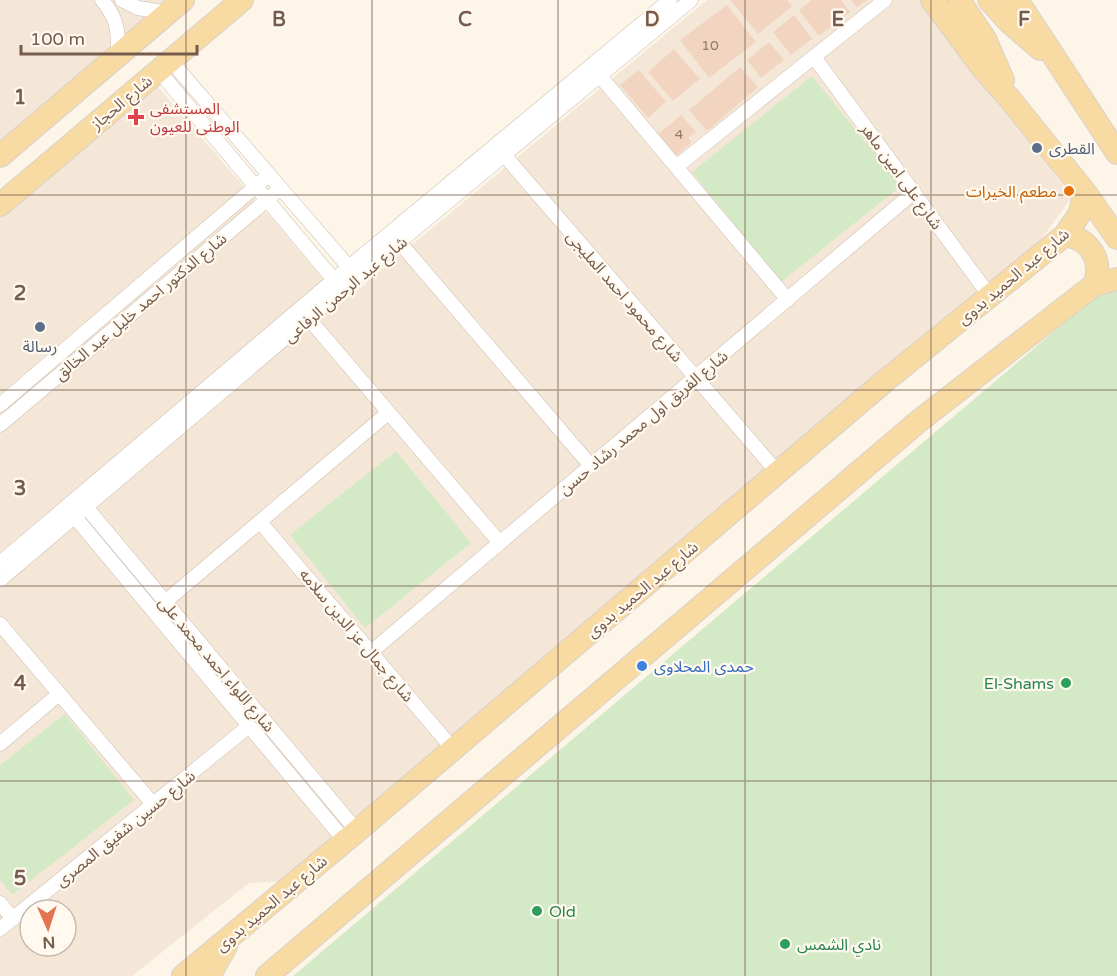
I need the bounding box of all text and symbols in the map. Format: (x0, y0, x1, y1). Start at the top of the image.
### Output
text: B (272, 8, 286, 32)
text: C (458, 8, 472, 32)
text: D (644, 8, 660, 32)
text: E (832, 8, 845, 32)
text: F (1018, 8, 1030, 32)
scale bar (21, 18, 196, 56)
text: 100 m (30, 28, 85, 50)
house number: 10 (701, 37, 719, 54)
street label: شارع الحجاز (86, 71, 158, 136)
text: 1 (14, 86, 26, 110)
place label: المستشفى الوطنى للعيون (150, 99, 240, 137)
marker: المستشفى الوطنى للعيون (127, 108, 145, 126)
street label: شارع على امين ماهر (854, 119, 947, 235)
house number: 4 (675, 126, 684, 143)
place label: القطرى (1049, 139, 1095, 159)
marker: القطرى (1030, 141, 1044, 155)
place label: مطعم الخيرات (966, 182, 1057, 204)
marker: مطعم الخيرات (1062, 184, 1076, 198)
street label: شارع عبد الحميد بدوى (954, 224, 1075, 331)
street label: شارع محمود احمد المليجى (560, 227, 687, 368)
street label: شارع الدكتور احمد خليل عبد الخالق (50, 229, 232, 386)
street label: شارع عبد الرحمن الرفاعى (280, 232, 413, 349)
text: 2 (14, 282, 26, 306)
marker: رسالة (33, 320, 47, 334)
place label: رسالة (23, 337, 57, 357)
street label: شارع الفريق اول محمد رشاد حسن (555, 346, 734, 501)
text: 3 (14, 477, 26, 501)
street label: شارع عبد الحميد بدوى (583, 537, 704, 644)
street label: شارع جمال عز الدين سلامه (293, 565, 418, 708)
street label: شارع اللواء احمد محمد على (152, 593, 279, 738)
place label: حمدى المحلاوى (654, 657, 754, 677)
marker: حمدى المحلاوى (635, 659, 649, 673)
text: 4 (14, 672, 27, 696)
place label: El-Shams (984, 674, 1054, 694)
marker: El-Shams (1059, 676, 1073, 690)
street label: شارع حسين شفيق المصرى (51, 766, 201, 893)
street label: شارع عبد الحميد بدوى (212, 851, 333, 958)
text: 5 (14, 867, 26, 891)
north arrow (18, 898, 78, 958)
place label: Old (549, 902, 576, 922)
marker: Old (530, 904, 544, 918)
text: N (42, 932, 56, 952)
place label: نادي الشمس (797, 935, 881, 957)
marker: نادي الشمس (778, 937, 792, 951)

